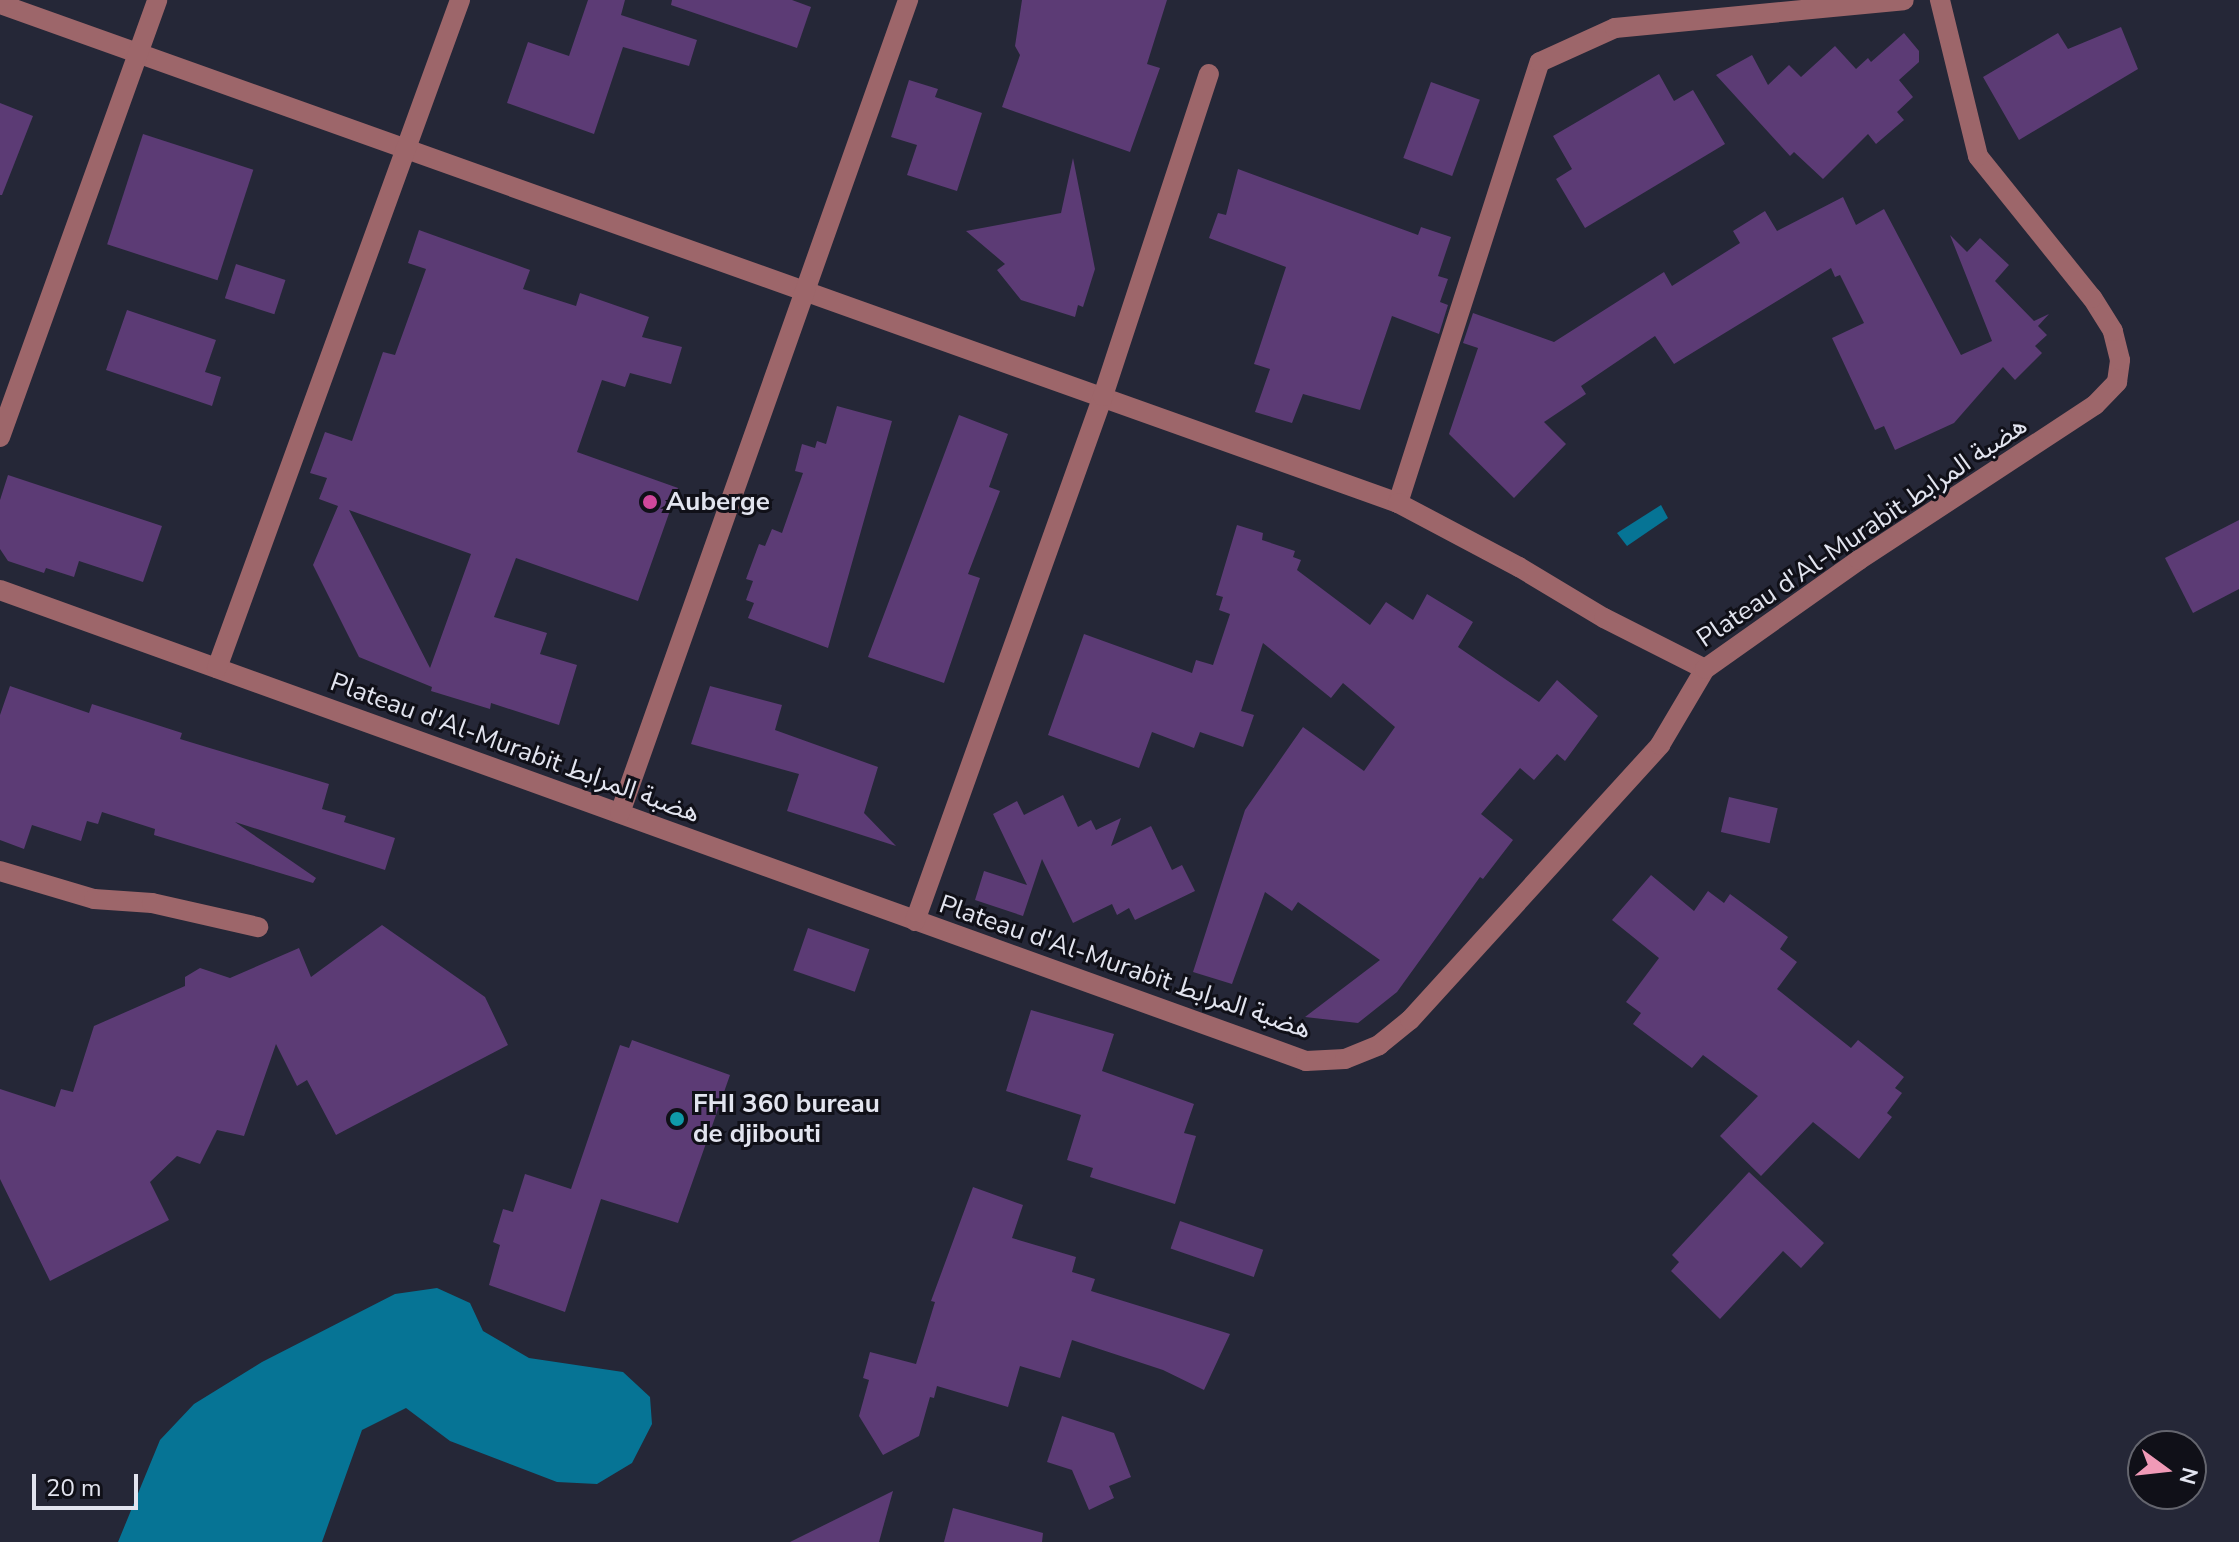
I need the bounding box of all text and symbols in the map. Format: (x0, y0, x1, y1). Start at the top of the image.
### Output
street label: Plateau d'Al-Murabit هضبة المرابط (1691, 410, 2033, 654)
place label: Auberge (666, 486, 770, 518)
marker: Auberge (641, 493, 659, 511)
street label: Plateau d'Al-Murabit هضبة المرابط (326, 666, 704, 830)
street label: Plateau d'Al-Murabit هضبة المرابط (935, 889, 1315, 1045)
place label: FHI 360 bureau de djibouti (693, 1088, 880, 1150)
marker: FHI 360 bureau de djibouti (668, 1110, 686, 1128)
north arrow (2127, 1430, 2207, 1510)
scale bar (36, 1458, 142, 1508)
text: N (2172, 1464, 2205, 1488)
text: 20 m (46, 1472, 102, 1504)

